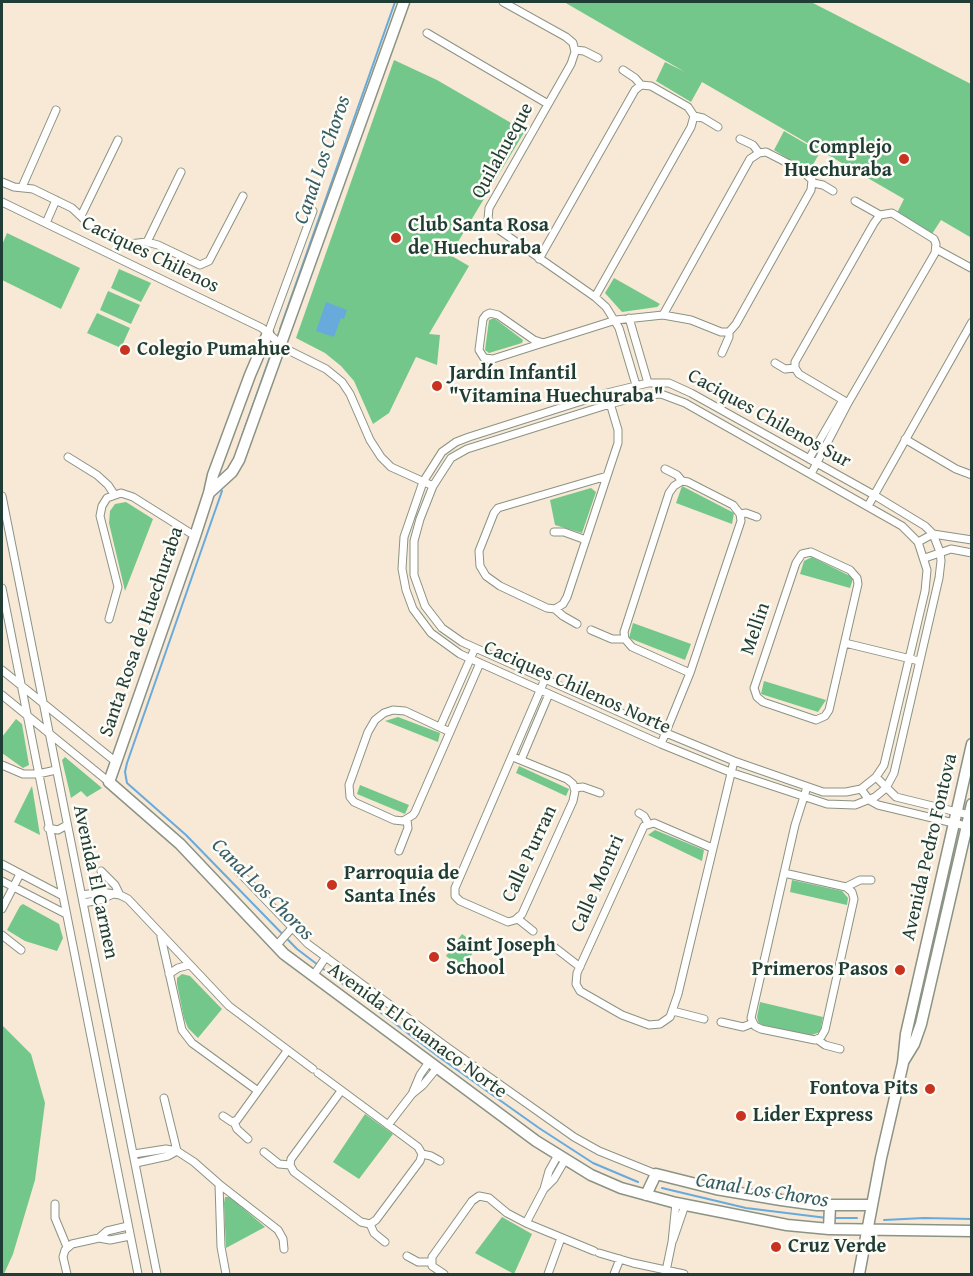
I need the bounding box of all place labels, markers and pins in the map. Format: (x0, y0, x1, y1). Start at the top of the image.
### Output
place label: Complejo Huechuraba (784, 136, 892, 183)
marker: Complejo Huechuraba (897, 152, 911, 166)
place label: Club Santa Rosa de Huechuraba (408, 214, 549, 261)
marker: Club Santa Rosa de Huechuraba (389, 231, 403, 245)
place label: Colegio Pumahue (137, 338, 290, 362)
marker: Colegio Pumahue (118, 343, 132, 357)
place label: Jardín Infantil "Vitamina Huechuraba" (449, 362, 663, 409)
marker: Jardín Infantil "Vitamina Huechuraba" (430, 379, 444, 393)
place label: Parroquia de Santa Inés (344, 862, 459, 909)
marker: Parroquia de Santa Inés (325, 878, 339, 892)
place label: Saint Joseph School (446, 934, 556, 981)
marker: Saint Joseph School (427, 950, 441, 964)
place label: Primeros Pasos (752, 958, 888, 982)
marker: Primeros Pasos (893, 963, 907, 977)
place label: Fontova Pits (810, 1077, 918, 1101)
marker: Fontova Pits (923, 1082, 937, 1096)
place label: Lider Express (753, 1104, 873, 1128)
marker: Lider Express (734, 1109, 748, 1123)
place label: Cruz Verde (788, 1235, 886, 1259)
marker: Cruz Verde (769, 1240, 783, 1254)

